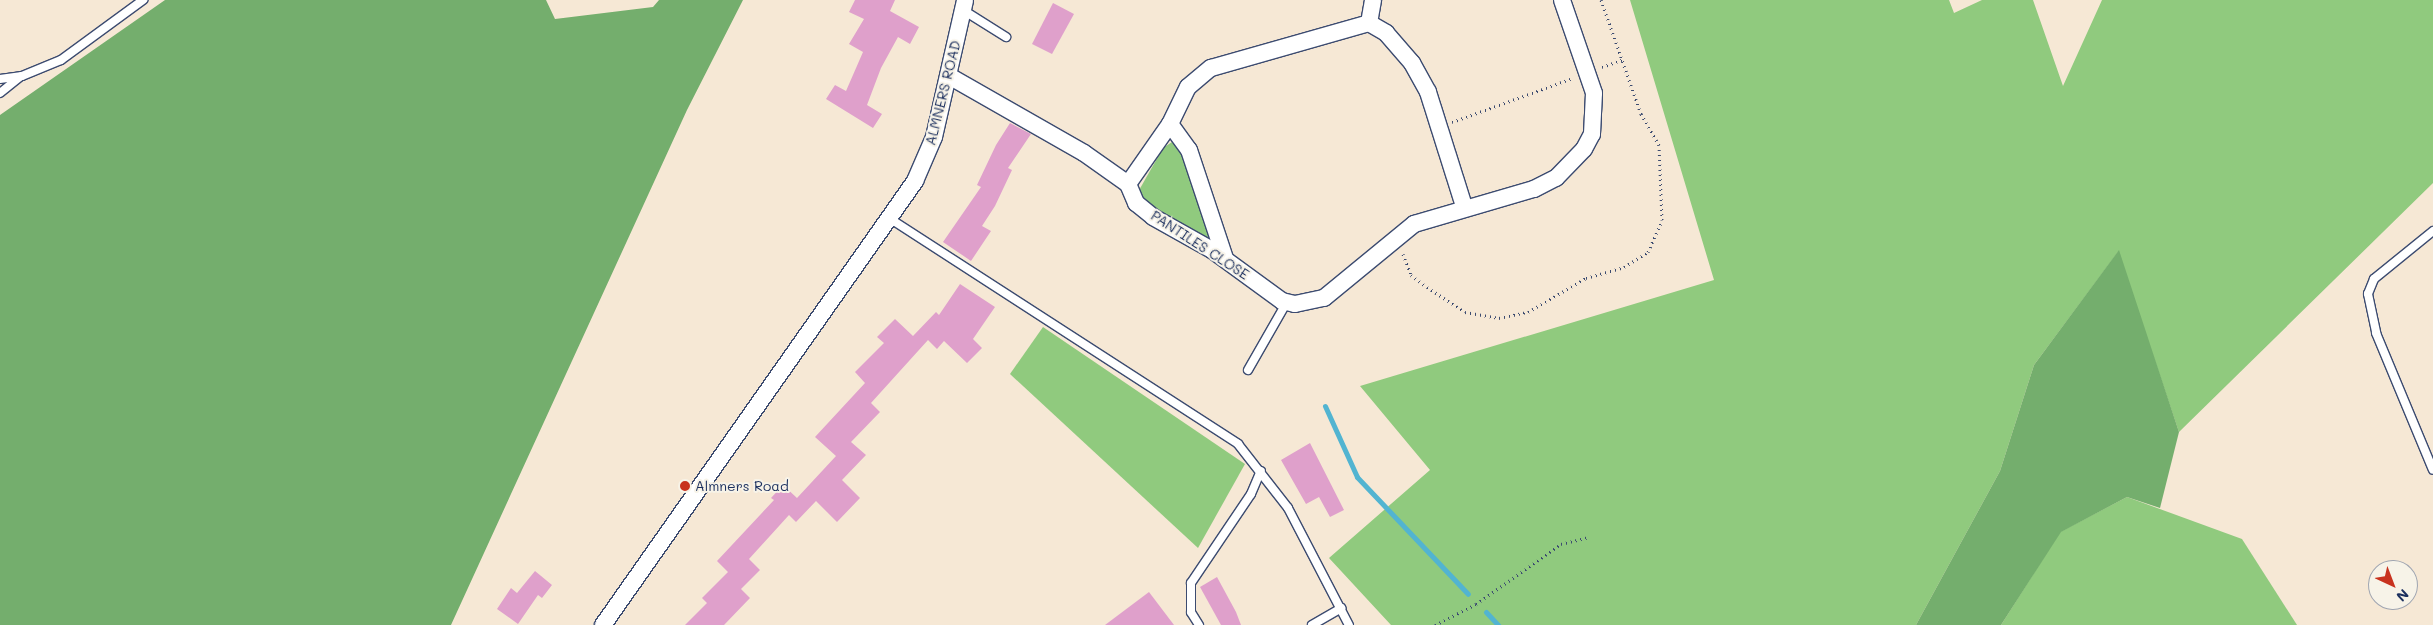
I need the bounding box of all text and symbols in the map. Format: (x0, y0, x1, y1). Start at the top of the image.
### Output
street label: ALMNERS ROAD (922, 39, 964, 147)
street label: PANTILES CLOSE (1148, 207, 1252, 283)
place label: Almners Road (695, 478, 789, 494)
marker: Almners Road (679, 480, 691, 492)
north arrow (2368, 560, 2418, 610)
text: N (2393, 585, 2413, 606)

